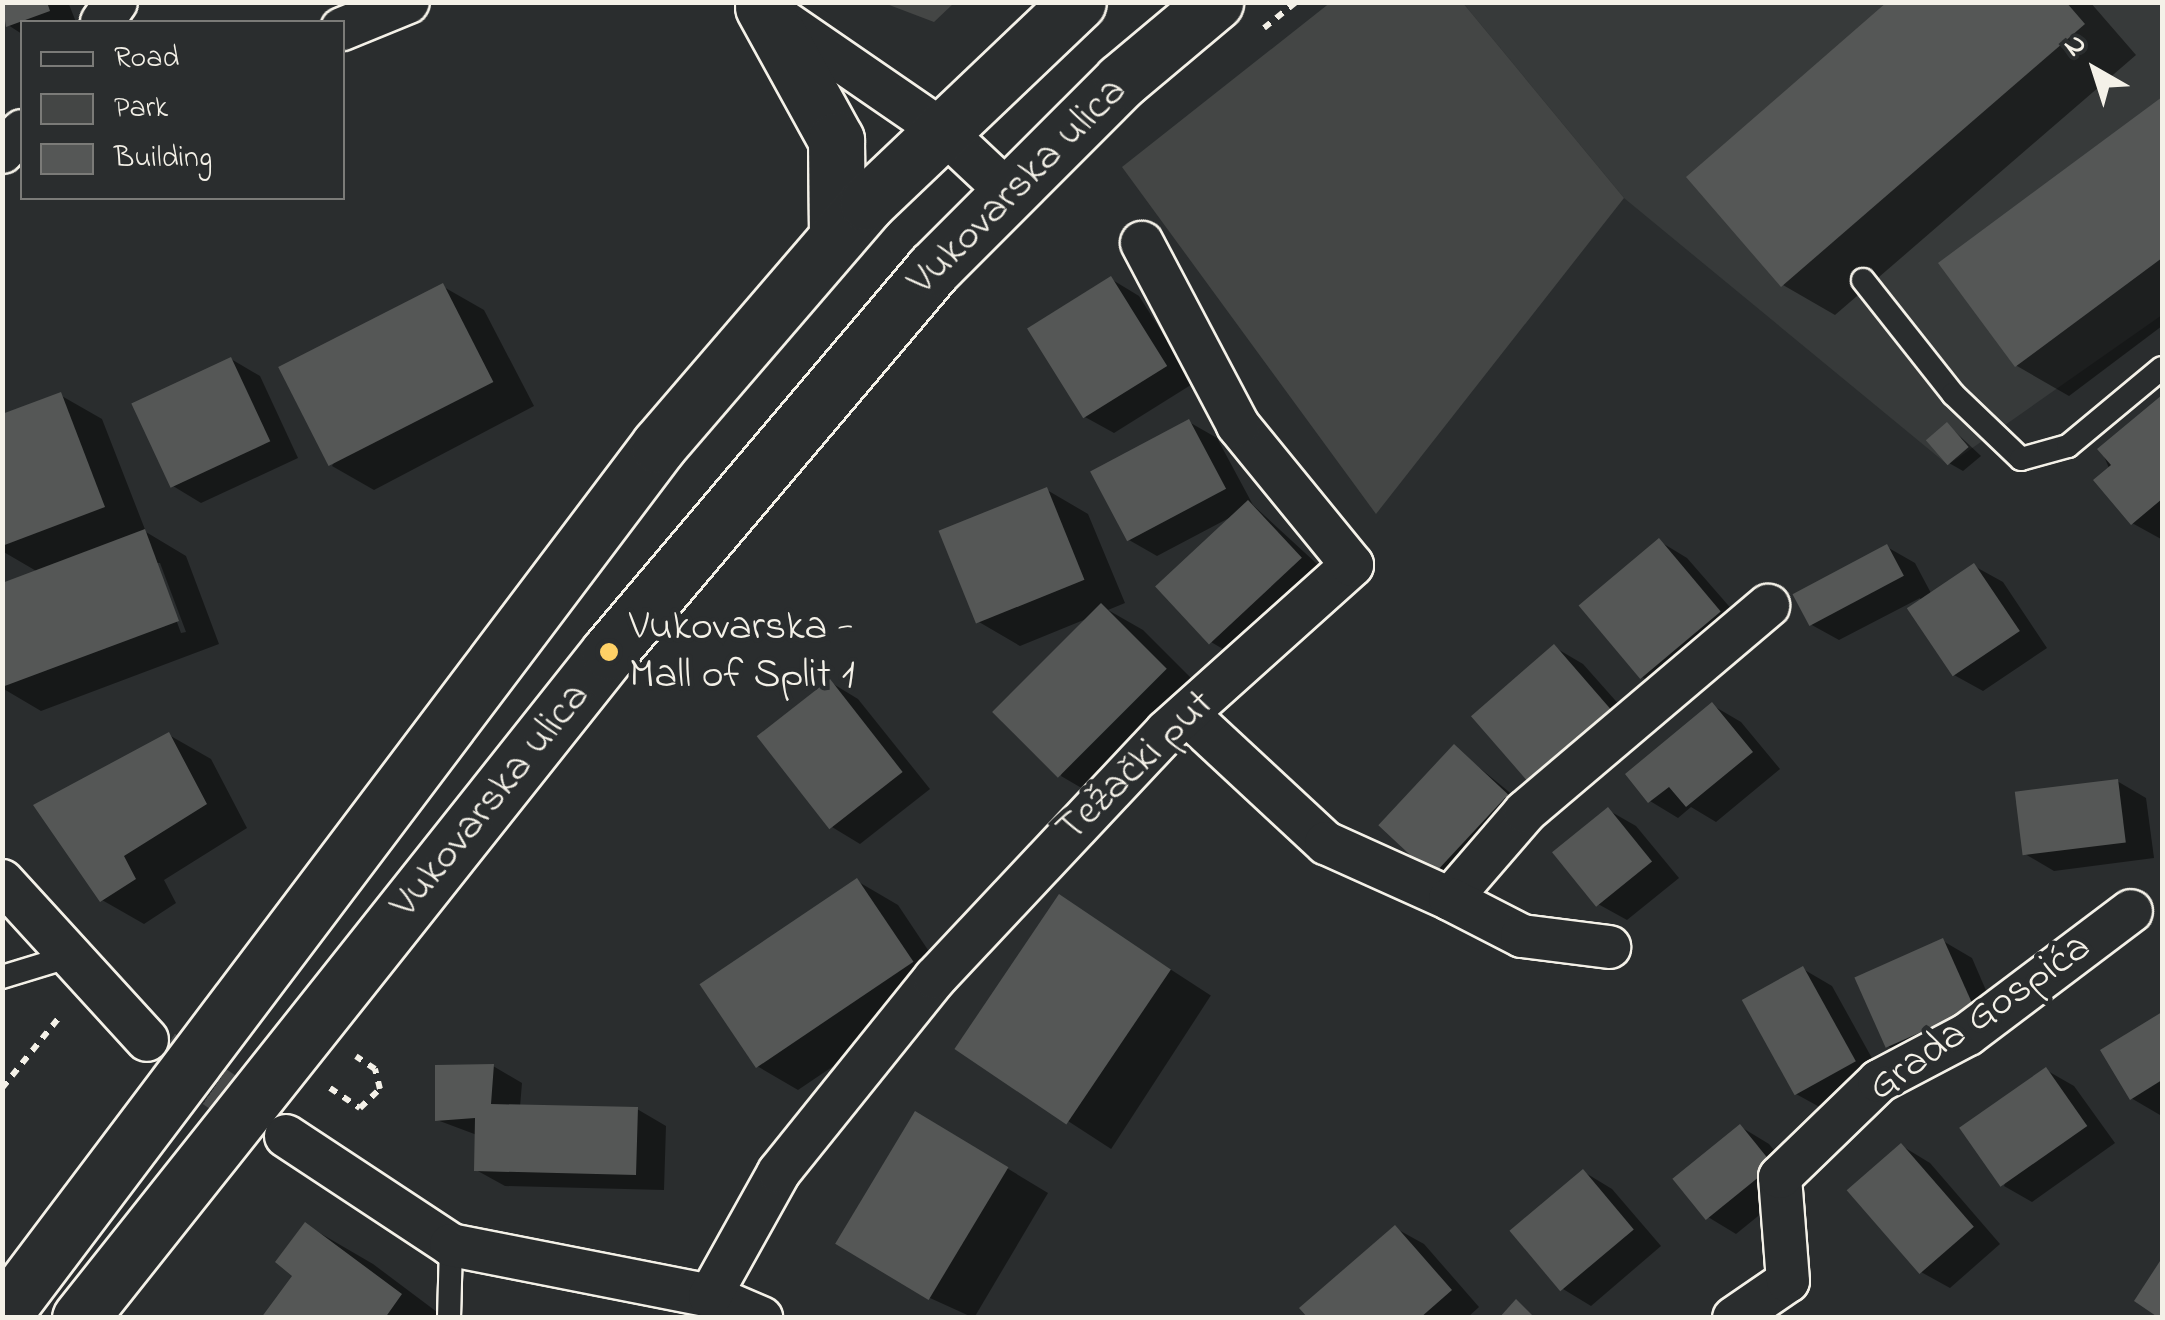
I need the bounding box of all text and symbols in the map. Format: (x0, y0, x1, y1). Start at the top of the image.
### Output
legend (20, 20, 345, 200)
north arrow (2045, 20, 2145, 120)
text: N (2056, 24, 2096, 68)
text: Road (114, 37, 179, 81)
street label: Vukovarska ulica (898, 67, 1138, 307)
text: Park (114, 87, 168, 131)
text: Building (114, 137, 212, 181)
place label: Vukovarska - Mall of Split 1 (629, 603, 855, 701)
marker: Vukovarska - Mall of Split 1 (598, 641, 620, 663)
street label: Vukovarska ulica (381, 673, 601, 929)
street label: Težački put (1047, 680, 1225, 854)
street label: Grada Gospića (1859, 923, 2101, 1113)

